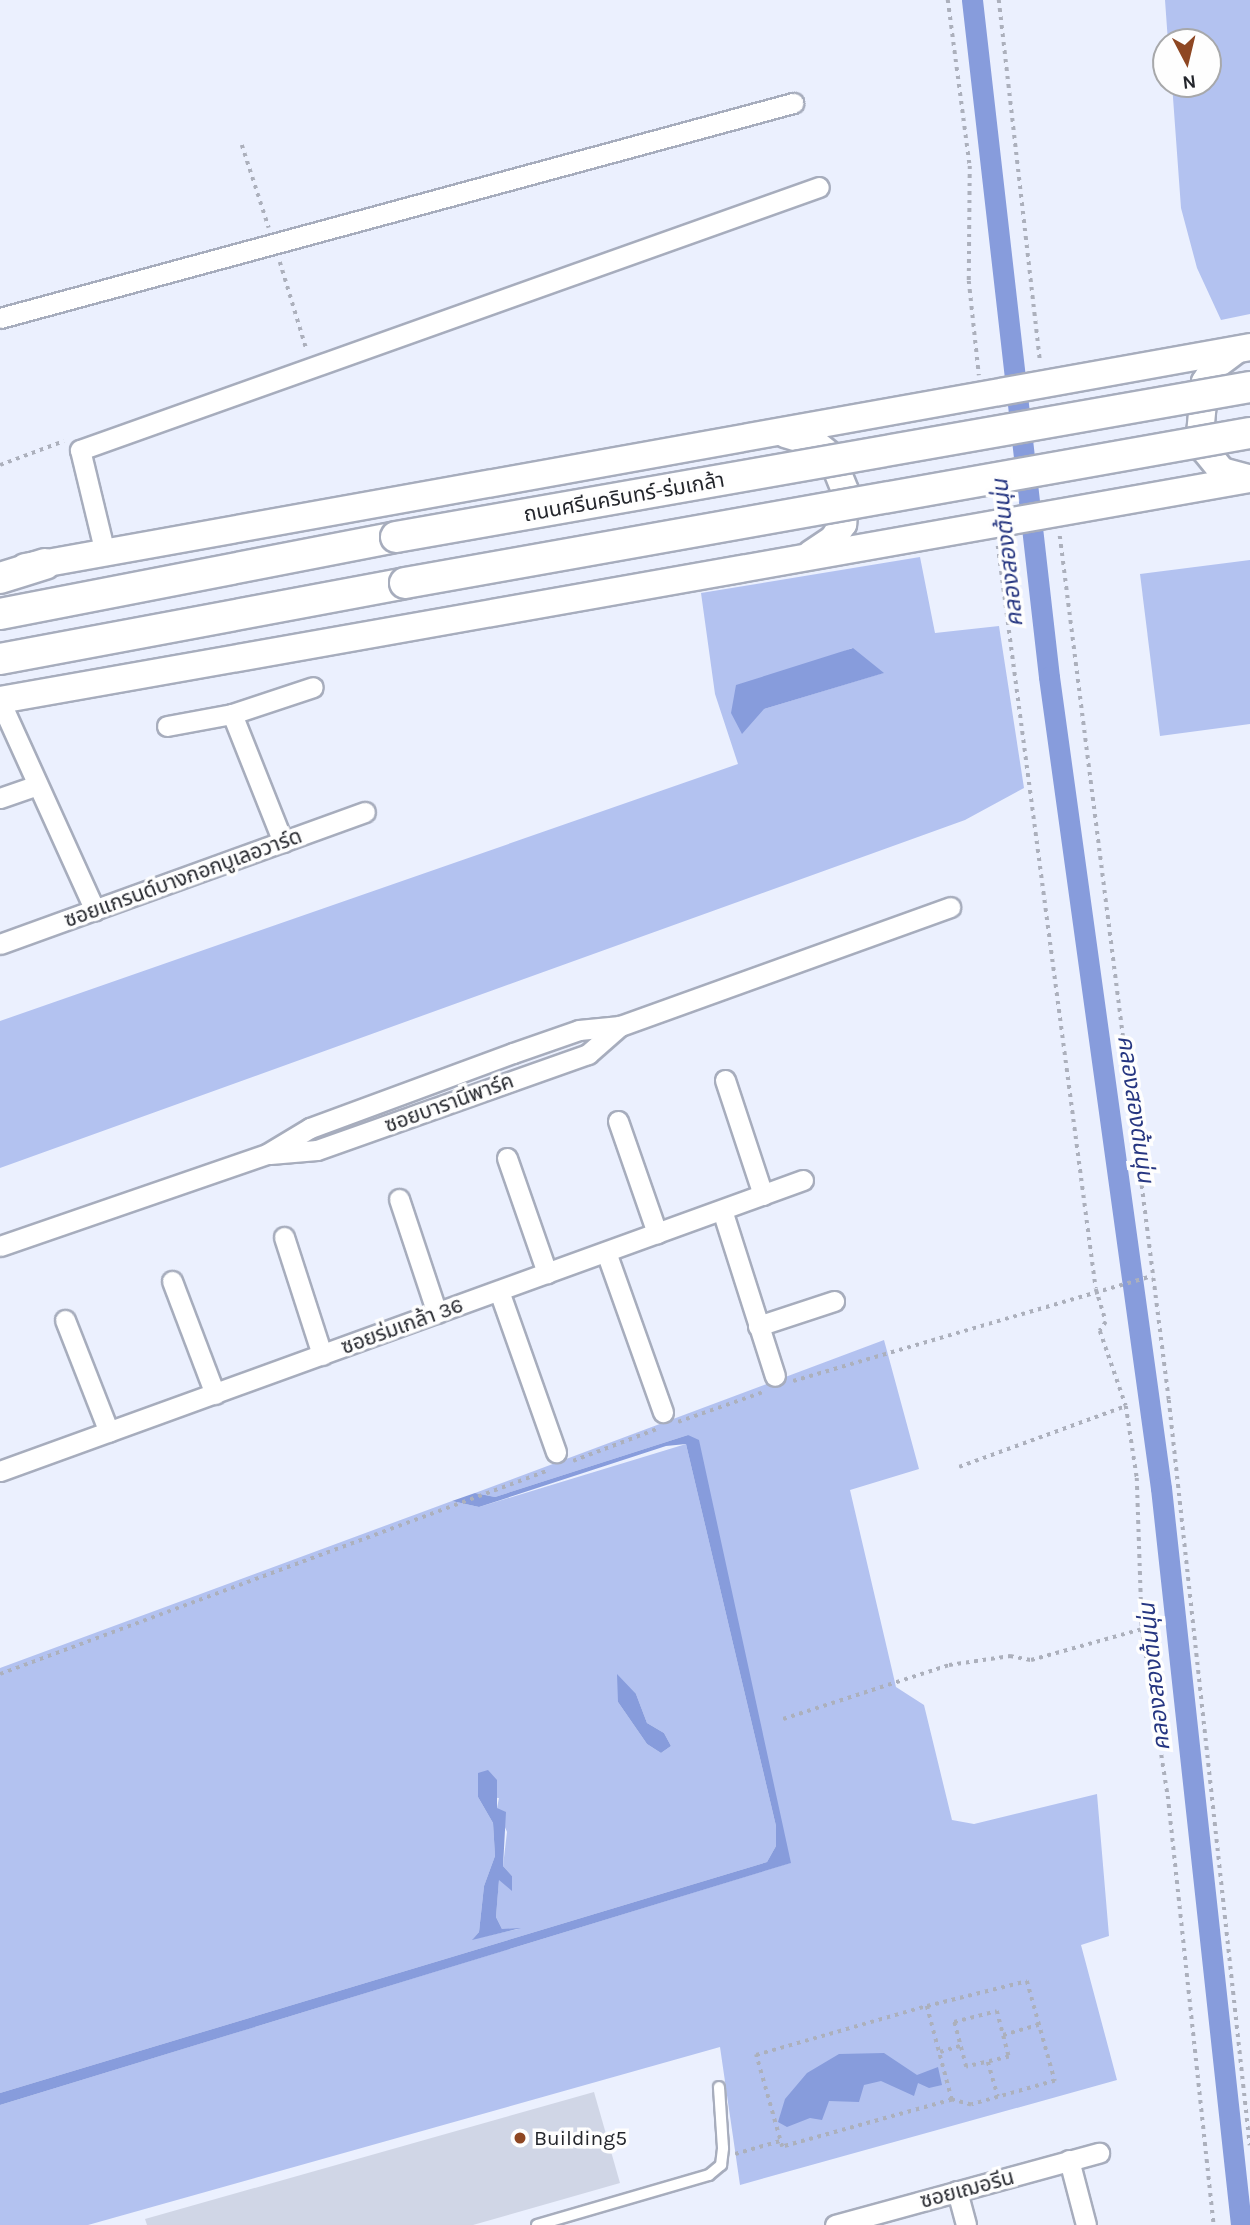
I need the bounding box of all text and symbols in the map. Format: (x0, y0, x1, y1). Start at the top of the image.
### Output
north arrow (1152, 28, 1222, 98)
text: N (1181, 70, 1197, 94)
street label: ถนนศรีนครินทร์-ร่มเกล้า (522, 467, 726, 527)
water label: คลองสองต้นนุ่น (987, 478, 1029, 628)
street label: ซอยแกรนด์บางกอกบูเลอวาร์ด (61, 823, 305, 933)
water label: คลองสองต้นนุ่น (1111, 1034, 1159, 1184)
street label: ซอยบารานีพาร์ค (381, 1068, 517, 1138)
street label: ซอยร่มเกล้า 36 (338, 1292, 466, 1360)
water label: คลองสองต้นนุ่น (1134, 1602, 1176, 1752)
place label: Building5 (534, 2125, 627, 2151)
marker: Building5 (512, 2130, 528, 2146)
street label: ซอยเฌอรีน (917, 2164, 1017, 2214)

